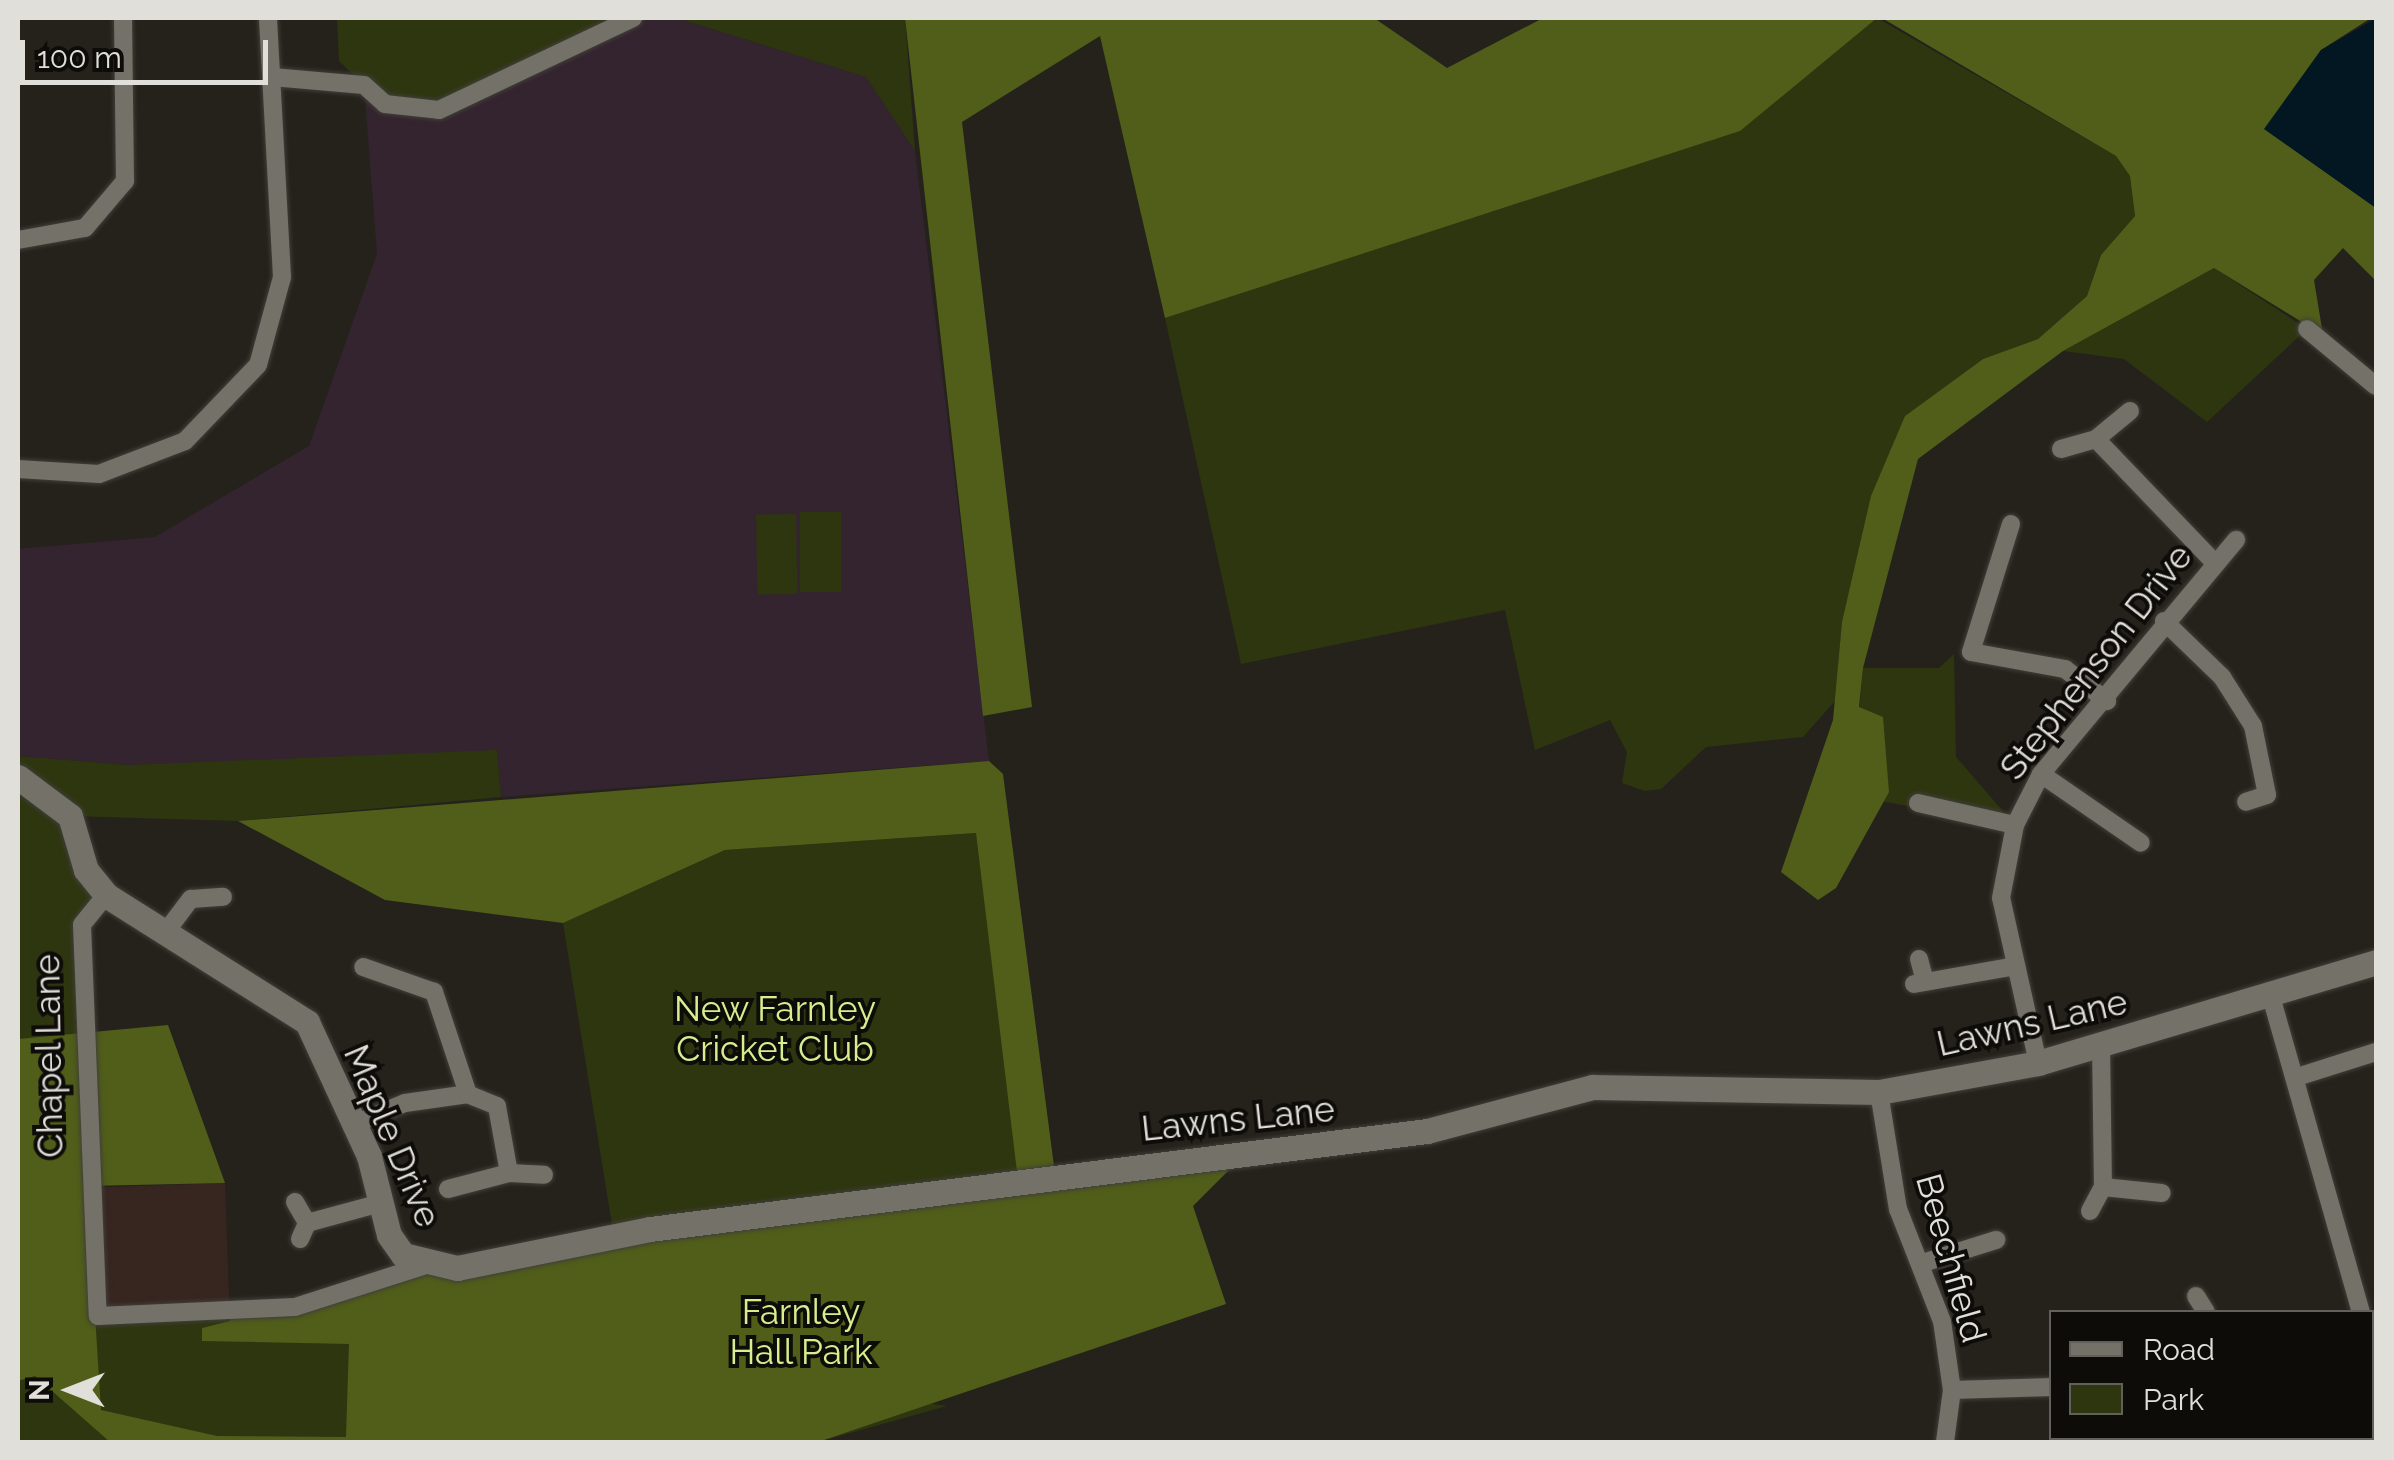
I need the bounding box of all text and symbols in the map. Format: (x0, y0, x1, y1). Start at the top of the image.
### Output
scale bar (25, 20, 272, 82)
text: 100 m (37, 40, 122, 75)
street label: Stephenson Drive (1991, 536, 2201, 788)
street label: Chapel Lane (26, 953, 72, 1159)
street label: Lawns Lane (1933, 981, 2131, 1065)
park label: New Farnley Cricket Club (674, 988, 876, 1070)
street label: Maple Drive (335, 1039, 449, 1233)
street label: Lawns Lane (1139, 1088, 1337, 1150)
street label: Beechfield (1907, 1169, 1995, 1347)
park label: Farnley Hall Park (729, 1291, 873, 1373)
legend (2049, 1310, 2374, 1440)
text: Road (2143, 1332, 2215, 1367)
north arrow (20, 1340, 120, 1440)
text: N (23, 1379, 56, 1401)
text: Park (2143, 1382, 2204, 1417)

